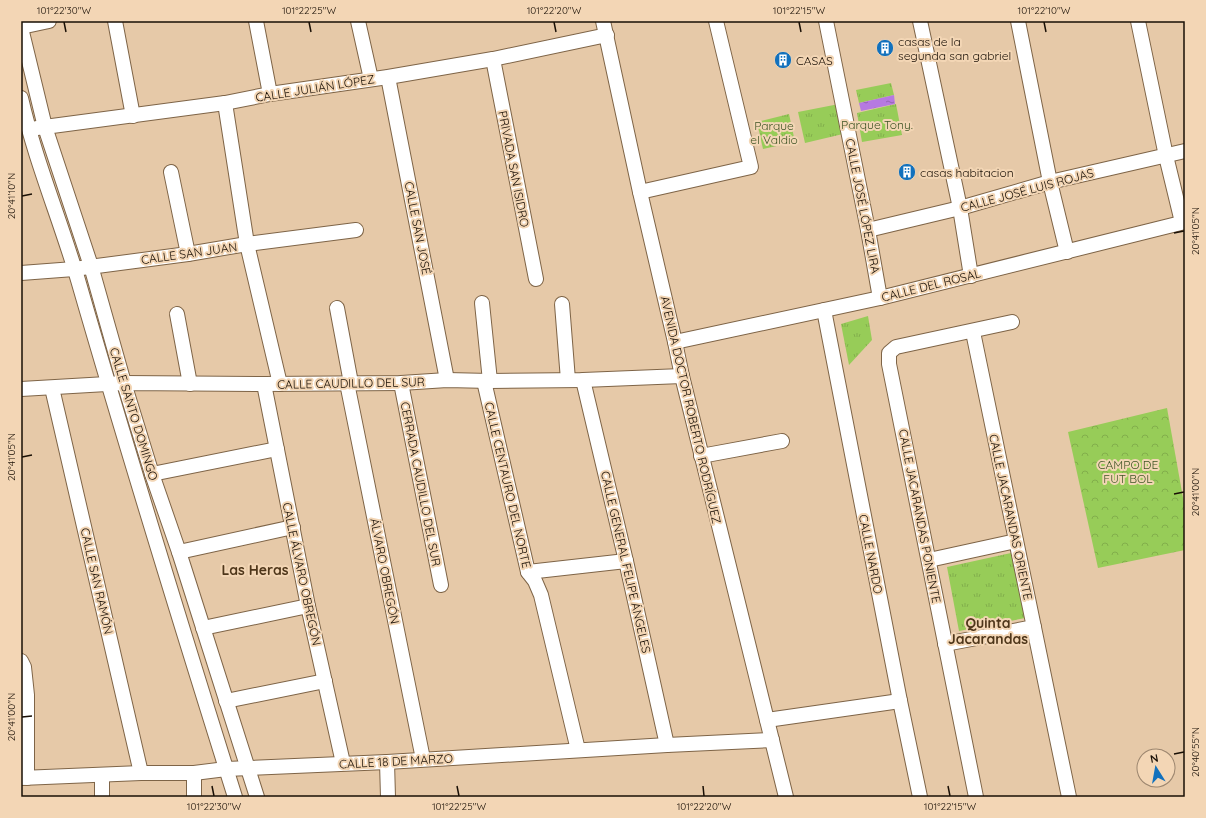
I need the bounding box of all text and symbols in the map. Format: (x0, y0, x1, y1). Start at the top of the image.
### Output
text: 101°22'30"W (37, 4, 92, 17)
text: 101°22'25"W (282, 4, 336, 17)
text: 101°22'20"W (527, 4, 582, 17)
text: 101°22'15"W (773, 4, 825, 17)
text: 101°22'10"W (1018, 4, 1071, 17)
place label: casas de la segunda san gabriel (898, 34, 1011, 63)
building icon: casas de la segunda san gabriel (875, 38, 895, 58)
building icon: CASAS (773, 50, 793, 70)
place label: CASAS (796, 53, 833, 68)
street label: CALLE JULIÁN LÓPEZ (254, 71, 376, 105)
street label: PRIVADA SAN ISIDRO (495, 110, 533, 228)
park label: Parque Tony. (841, 117, 913, 132)
park label: Parque el Valdio (750, 118, 798, 147)
street label: CALLE JOSÉ LÓPEZ LIRA (843, 137, 883, 275)
building icon: casas habitacion (897, 162, 917, 182)
place label: casas habitacion (920, 165, 1014, 180)
street label: CALLE JOSÉ LUIS ROJAS (959, 165, 1095, 215)
text: 20°41'10"N (5, 173, 18, 219)
street label: CALLE SAN JOSÉ (402, 180, 434, 276)
text: 20°41'05"N (1189, 207, 1202, 255)
street label: CALLE SAN JUAN (140, 239, 238, 267)
street label: CALLE DEL ROSAL (880, 265, 983, 305)
street label: AVENIDA DOCTOR ROBERTO RODRÍGUEZ (657, 295, 725, 526)
street label: CALLE SANTO DOMINGO (107, 346, 161, 482)
street label: CALLE CAUDILLO DEL SUR (277, 374, 425, 392)
street label: CERRADA CAUDILLO DEL SUR (398, 400, 444, 568)
street label: CALLE CENTAURO DEL NORTE (482, 400, 534, 570)
street label: CALLE JACARANDAS PONIENTE (896, 428, 944, 604)
text: 20°41'05"N (5, 433, 18, 481)
street label: CALLE JACARANDAS ORIENTE (986, 433, 1036, 601)
park label: CAMPO DE FUT BOL (1098, 457, 1158, 486)
text: 20°41'00"N (1189, 468, 1202, 516)
street label: CALLE GENERAL FELIPE ÁNGELES (598, 469, 654, 655)
street label: CALLE ÁLVARO OBREGÓN (279, 501, 325, 647)
street label: CALLE NARDO (856, 513, 886, 595)
street label: ÁLVARO OBREGÓN (367, 517, 403, 625)
street label: CALLE SAN RAMÓN (77, 526, 117, 636)
district label: Las Heras (221, 561, 289, 579)
district label: Quinta Jacarandas (948, 614, 1028, 648)
text: 20°41'00"N (5, 693, 18, 741)
text: 20°40'55"N (1189, 727, 1202, 777)
north arrow (1136, 748, 1176, 788)
street label: CALLE 18 DE MARZO (339, 751, 453, 771)
text: N (1149, 751, 1159, 766)
text: 101°22'30"W (187, 800, 242, 813)
text: 101°22'25"W (432, 800, 486, 813)
text: 101°22'20"W (677, 800, 732, 813)
text: 101°22'15"W (924, 800, 976, 813)

